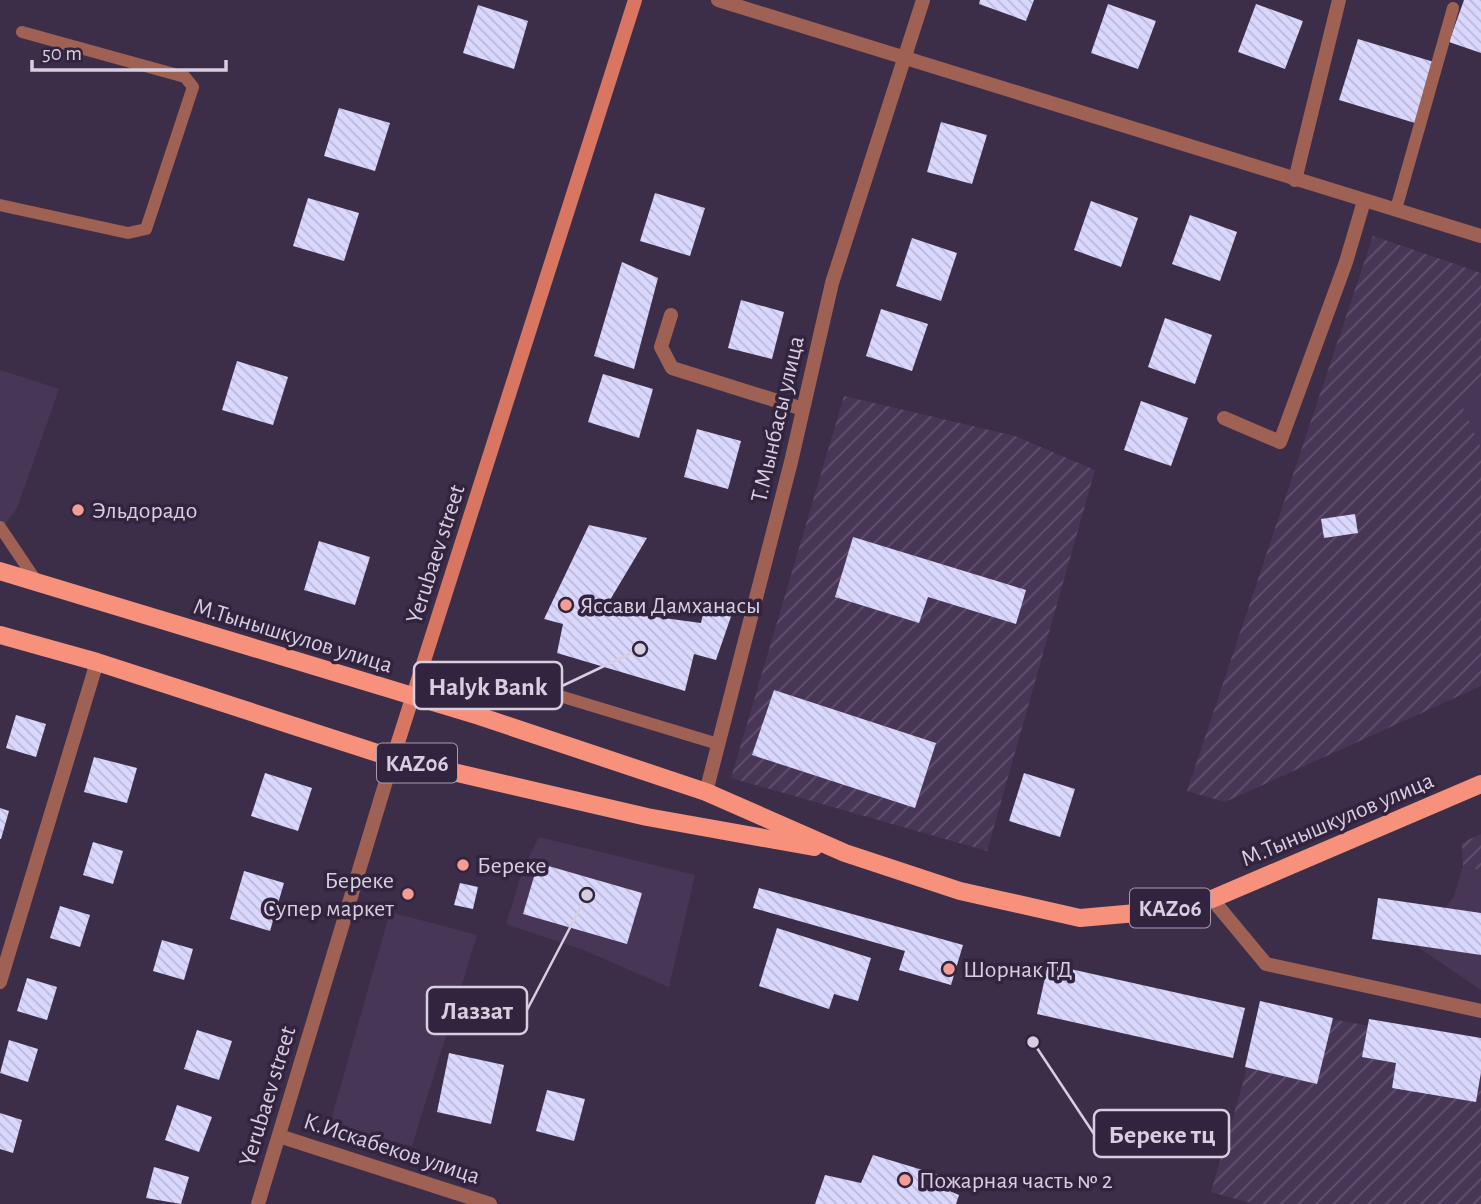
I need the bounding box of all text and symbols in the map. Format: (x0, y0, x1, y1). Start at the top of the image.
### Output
scale bar (32, 28, 226, 72)
text: 50 m (42, 43, 82, 64)
street label: Т.Мынбасы улица (747, 334, 809, 505)
street label: Yerubaev street (402, 481, 470, 627)
place label: Эльдорадо (92, 499, 197, 523)
marker: Эльдорадо (70, 502, 86, 518)
street label: М.Тынышкулов улица (190, 594, 395, 678)
place label: Яссави Дамханасы (580, 594, 761, 618)
marker: Яссави Дамханасы (558, 597, 574, 613)
callout: Halyk Bank (414, 662, 562, 709)
text: Halyk Bank (428, 674, 548, 700)
road number: KАZ06 (377, 744, 457, 782)
street label: М.Тынышкулов улица (1237, 768, 1437, 871)
place label: Береке (477, 854, 547, 878)
marker: Береке (455, 857, 471, 873)
place label: Береке Супер маркет (263, 869, 394, 921)
marker: Береке Супер маркет (400, 886, 416, 902)
road number: KАZ06 (1130, 888, 1210, 928)
place label: Шорнак ТД (963, 958, 1073, 982)
marker: Шорнак ТД (941, 961, 957, 977)
callout: Лаззат (427, 987, 527, 1034)
text: Лаззат (441, 998, 514, 1024)
street label: Yerubaev street (235, 1023, 301, 1169)
street label: К.Искабеков улица (301, 1109, 483, 1189)
callout: Береке тц (1094, 1110, 1229, 1157)
text: Береке тц (1109, 1122, 1216, 1148)
place label: Пожарная часть № 2 (919, 1169, 1113, 1193)
marker: Пожарная часть № 2 (897, 1172, 913, 1188)

